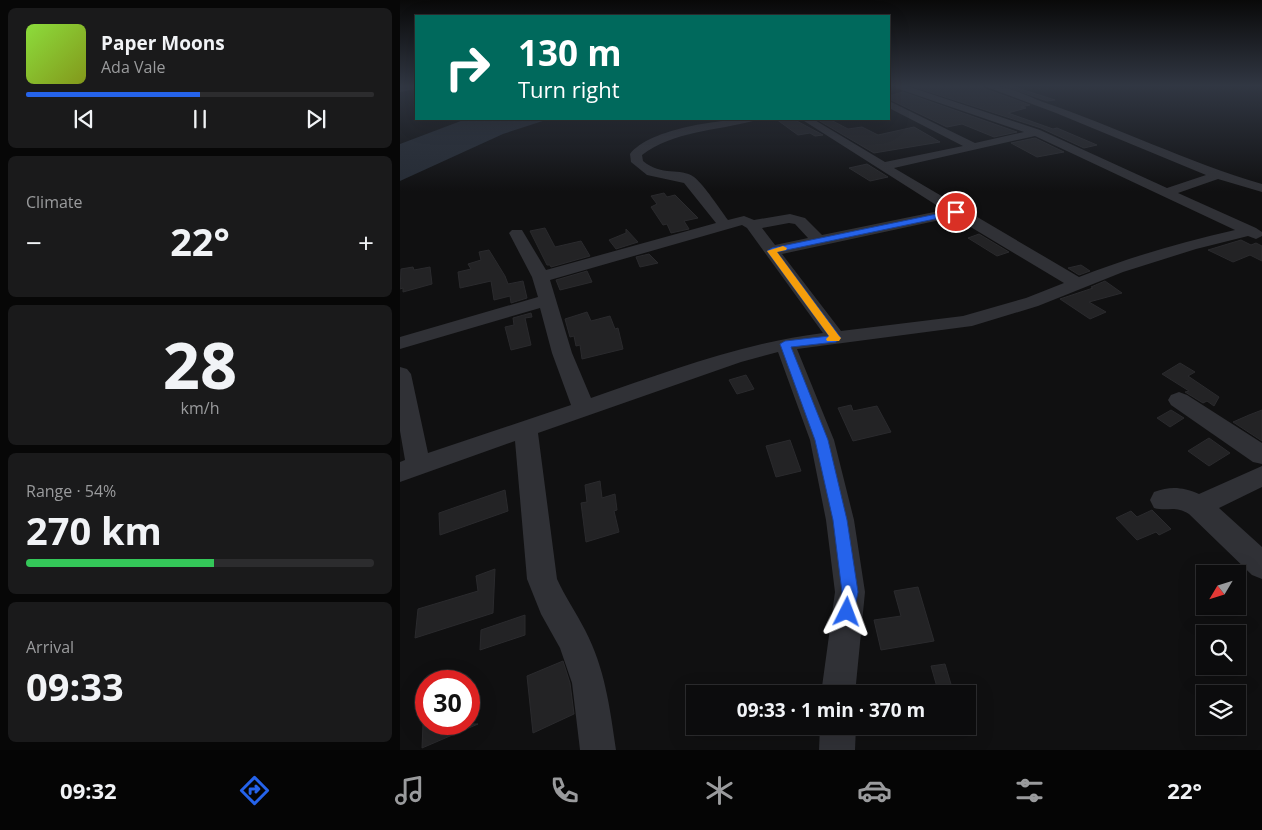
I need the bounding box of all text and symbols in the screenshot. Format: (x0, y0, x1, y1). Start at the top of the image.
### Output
text: 130 m (518, 29, 622, 76)
text: Paper Moons (101, 30, 225, 56)
icon: right (435, 35, 500, 100)
text: Ada Vale (101, 56, 165, 78)
text: Turn right (518, 74, 620, 104)
icon: previous (70, 105, 98, 133)
icon: pause (186, 105, 214, 133)
icon: next (302, 105, 330, 133)
text: Climate (26, 191, 83, 213)
pin (935, 191, 977, 233)
icon: arrive (942, 198, 970, 226)
text: 22° (170, 215, 230, 267)
text: − (26, 223, 42, 261)
text: + (358, 223, 374, 261)
text: 28 (163, 320, 237, 408)
text: km/h (181, 397, 219, 419)
text: Range · 54% (26, 480, 116, 502)
text: 270 km (26, 504, 162, 556)
north arrow (1196, 565, 1246, 615)
map controls (1196, 565, 1246, 735)
position arrow (820, 585, 872, 637)
button: search (1196, 625, 1246, 675)
text: Arrival (26, 636, 74, 658)
text: 09:33 (26, 660, 124, 712)
speed limit sign: 30 (415, 670, 480, 735)
button: layers (1196, 685, 1246, 735)
text: 09:33 · 1 min · 370 m (737, 697, 925, 723)
icon: directions (237, 773, 272, 808)
icon: music (392, 773, 427, 808)
icon: phone (547, 773, 582, 808)
icon: climate (702, 773, 737, 808)
icon: car (857, 773, 892, 808)
icon: filters (1012, 773, 1047, 808)
text: 09:32 (60, 775, 117, 805)
text: 22° (1167, 775, 1202, 805)

